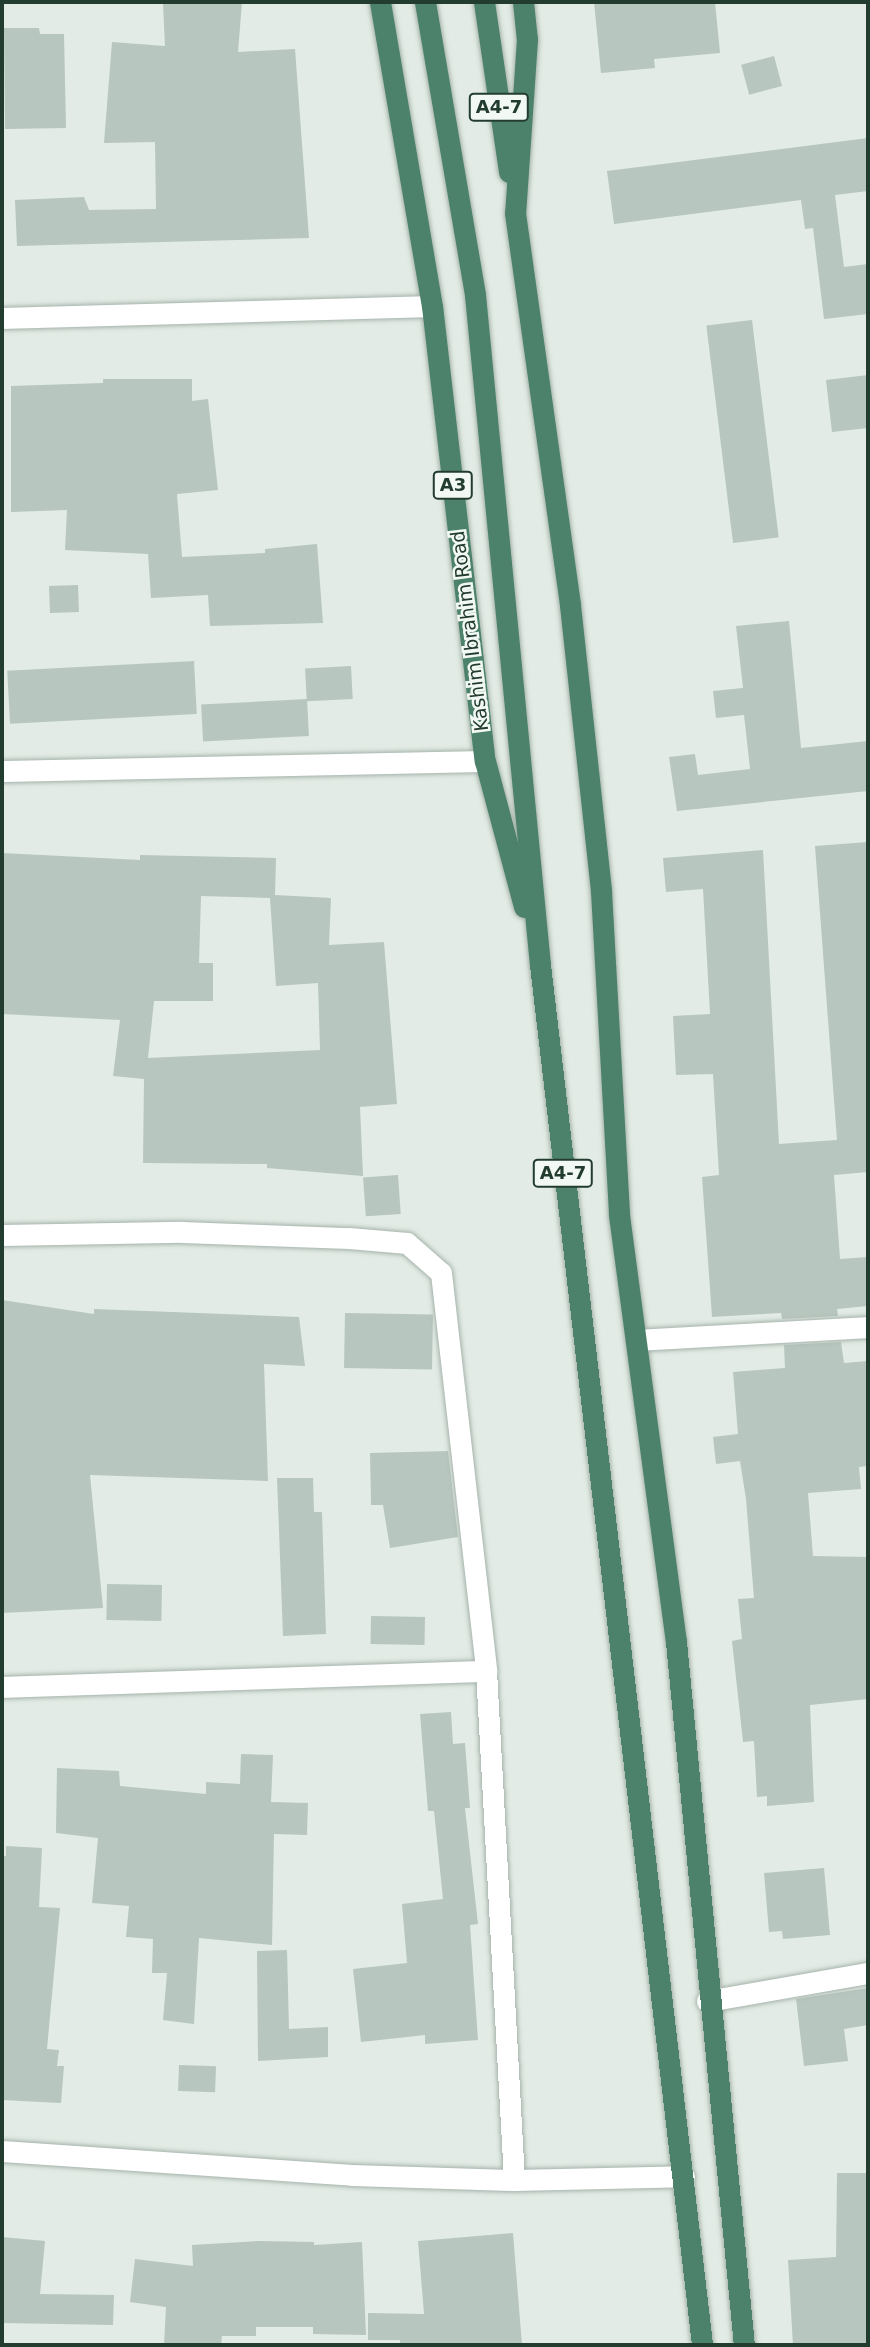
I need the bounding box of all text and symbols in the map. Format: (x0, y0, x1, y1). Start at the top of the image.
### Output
road number: A4-7 (468, 92, 530, 122)
road number: A3 (432, 471, 474, 500)
street label: Kashim Ibrahim Road (446, 529, 494, 733)
road number: A4-7 (532, 1158, 594, 1188)

